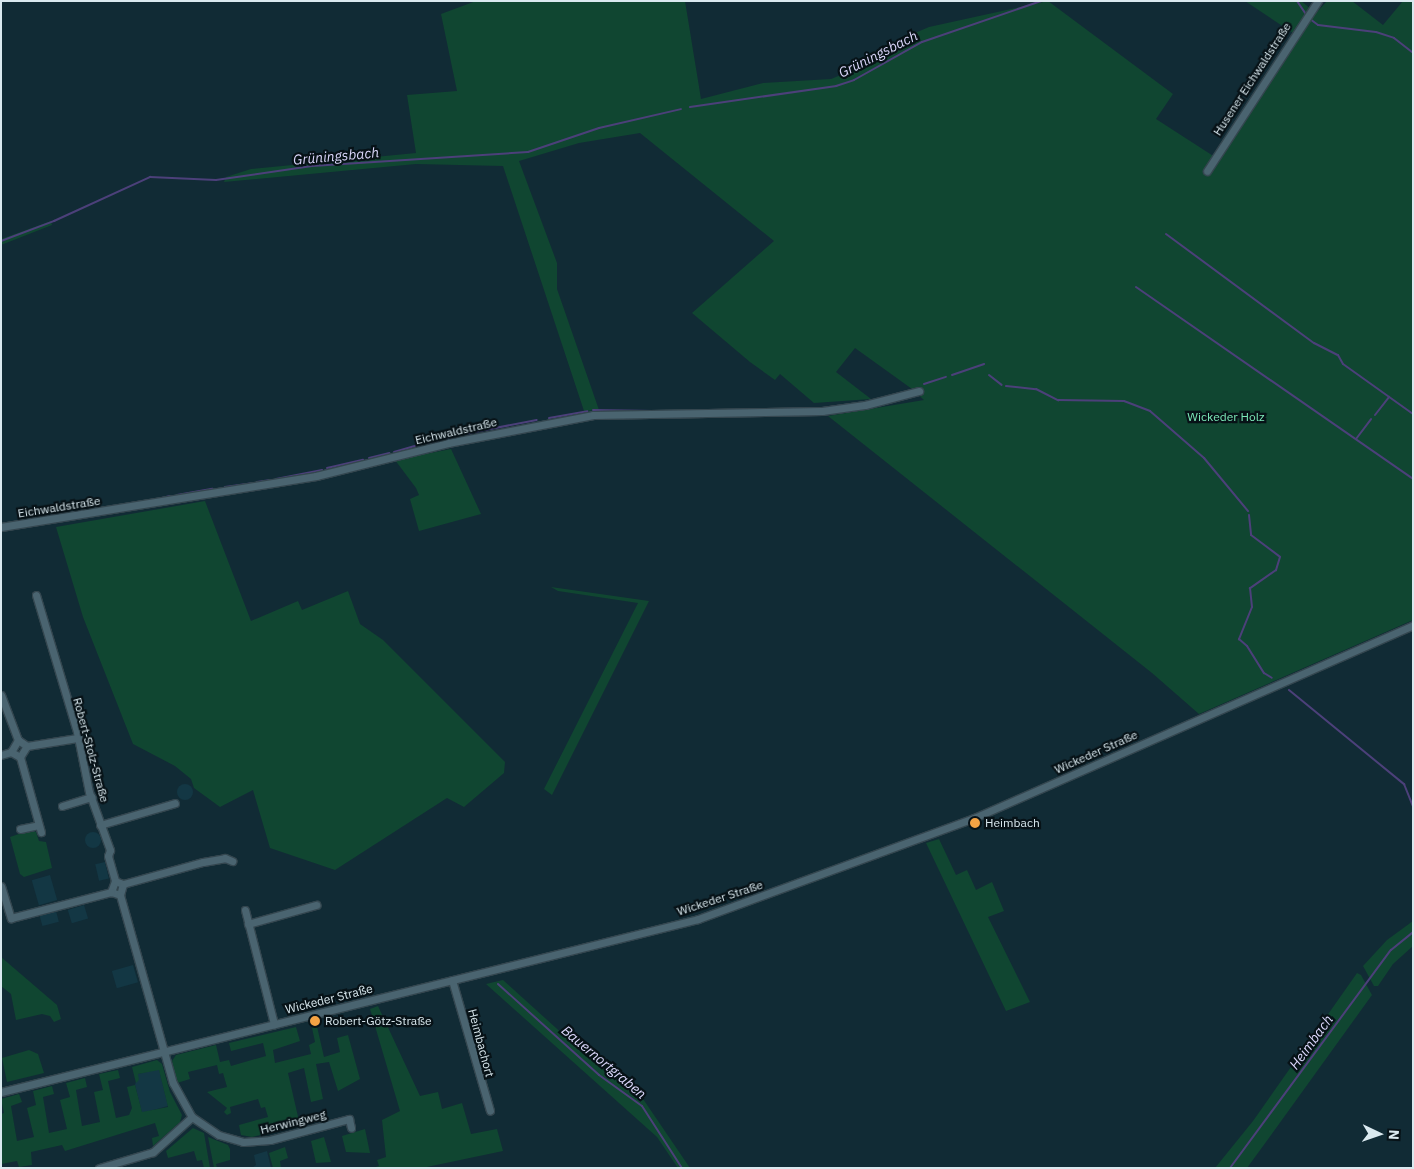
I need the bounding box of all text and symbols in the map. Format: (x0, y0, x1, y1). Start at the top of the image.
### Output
street label: Husener Eichwaldstraße (1210, 20, 1294, 138)
water label: Grüningsbach (836, 27, 920, 81)
water label: Grüningsbach (292, 144, 380, 168)
park label: Wickeder Holz (1187, 410, 1265, 424)
street label: Eichwaldstraße (414, 415, 498, 447)
street label: Eichwaldstraße (17, 493, 101, 521)
street label: Robert-Stolz-Straße (70, 696, 112, 804)
street label: Wickeder Straße (1052, 727, 1140, 777)
place label: Heimbach (985, 816, 1040, 830)
marker: Heimbach (969, 817, 981, 829)
street label: Wickeder Straße (675, 877, 765, 919)
street label: Wickeder Straße (284, 981, 374, 1017)
street label: Heimbachort (465, 1007, 497, 1079)
water label: Heimbach (1286, 1011, 1336, 1073)
place label: Robert-Götz-Straße (325, 1014, 432, 1028)
marker: Robert-Götz-Straße (309, 1015, 321, 1027)
water label: Bauernortgraben (558, 1022, 650, 1102)
street label: Herwingweg (259, 1107, 327, 1137)
north arrow (1354, 1109, 1404, 1159)
text: N (1385, 1129, 1403, 1140)

